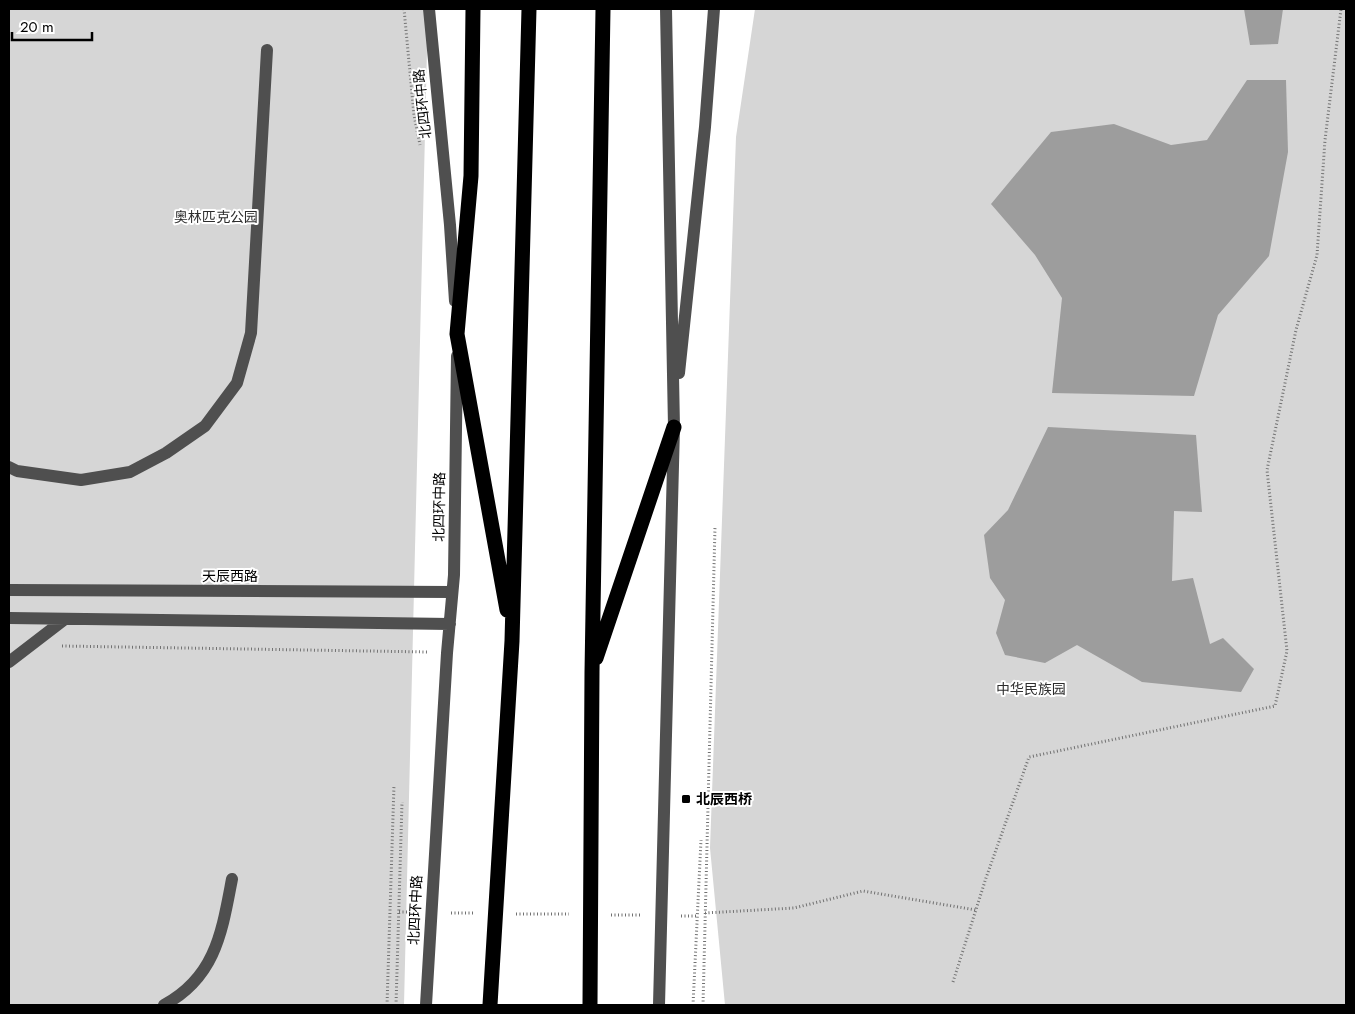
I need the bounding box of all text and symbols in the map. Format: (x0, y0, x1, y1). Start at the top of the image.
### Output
scale bar (12, 10, 92, 42)
text: 20 m (20, 16, 54, 38)
street label: 北四环中路 (408, 68, 436, 140)
park label: 奥林匹克公园 (174, 207, 258, 227)
street label: 北四环中路 (428, 472, 450, 542)
street label: 天辰西路 (202, 566, 258, 586)
park label: 中华民族园 (996, 679, 1066, 699)
place label: 北辰西桥 (696, 789, 752, 809)
marker: 北辰西桥 (680, 793, 692, 805)
street label: 北四环中路 (403, 875, 427, 945)

